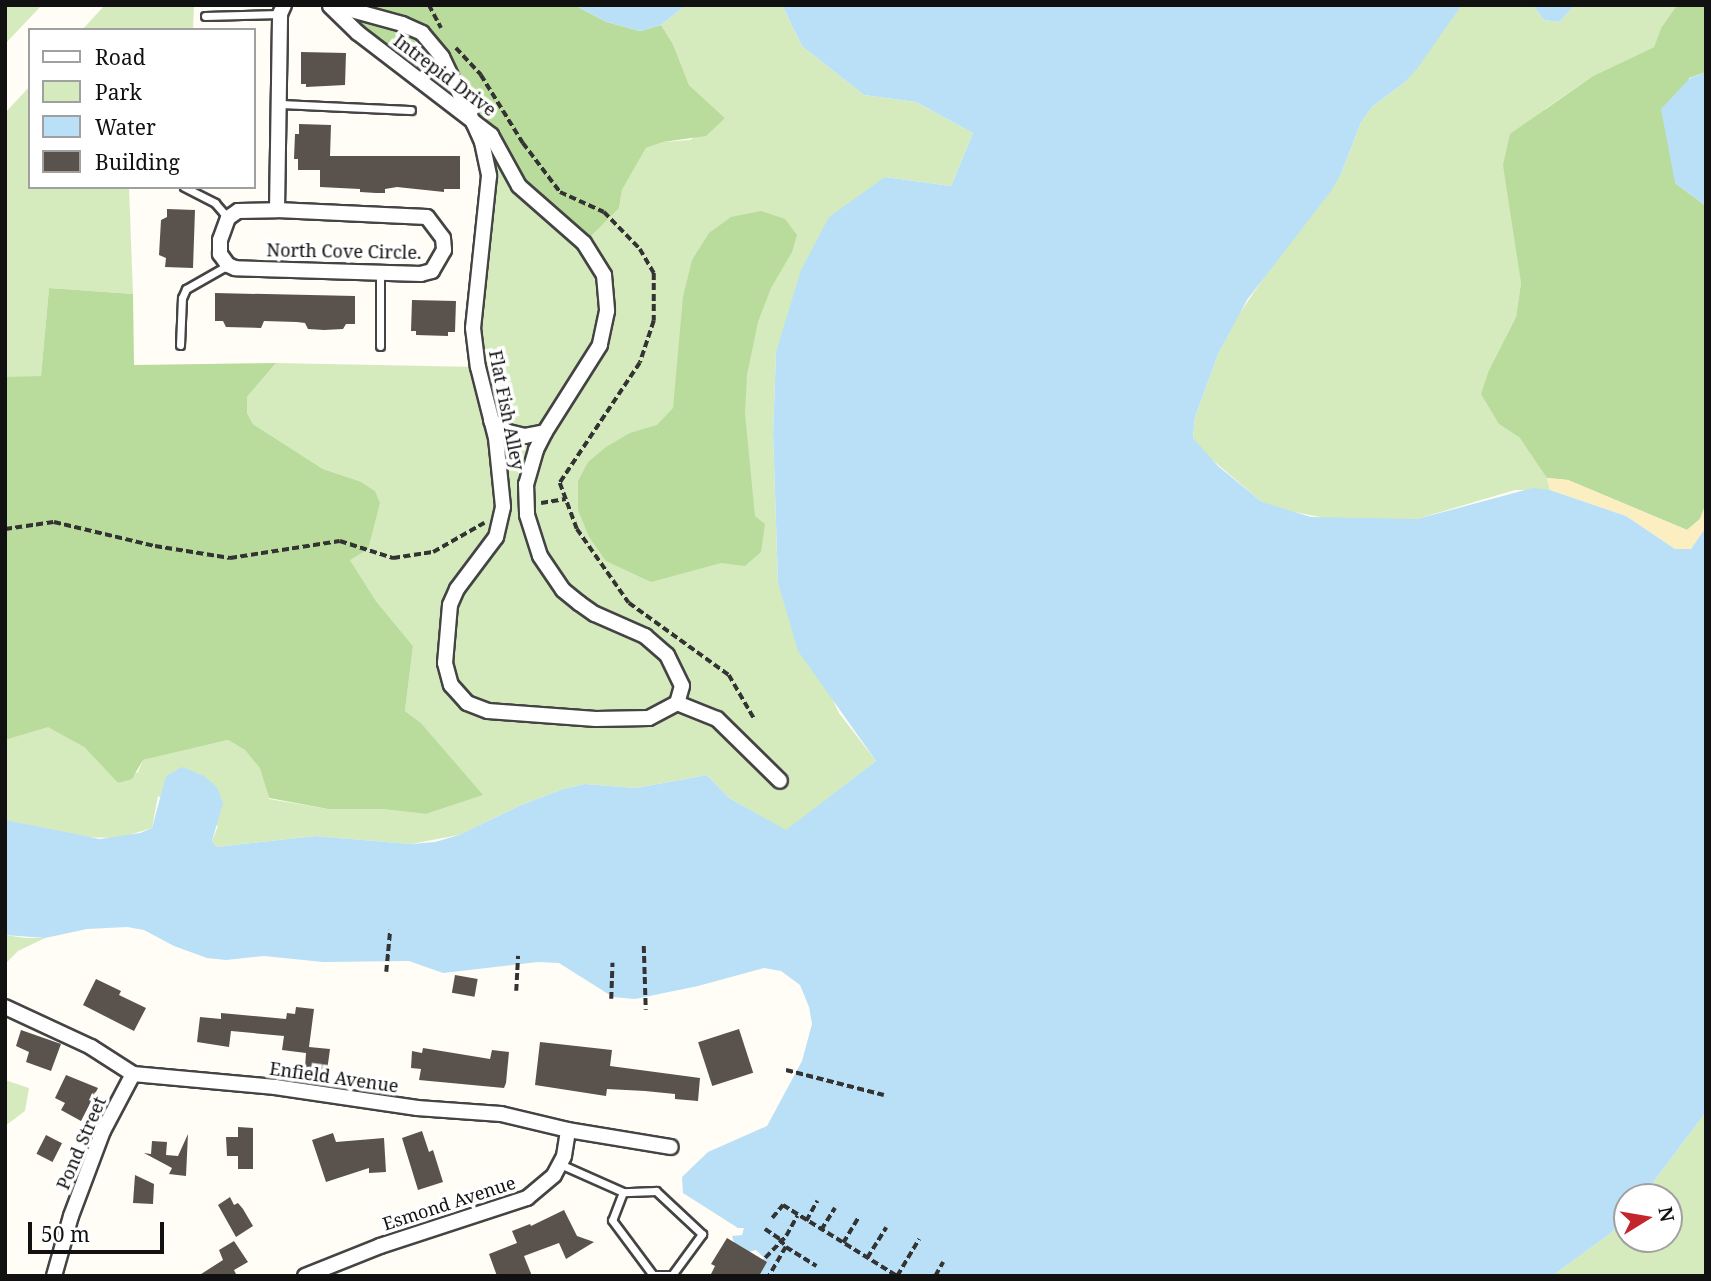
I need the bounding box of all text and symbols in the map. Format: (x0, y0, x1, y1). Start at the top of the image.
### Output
legend (28, 28, 256, 189)
street label: Intrepid Drive (390, 29, 500, 121)
text: Road (95, 43, 146, 71)
text: Park (95, 78, 142, 106)
text: Water (95, 113, 156, 141)
text: Building (95, 148, 180, 176)
street label: North Cove Circle. (266, 239, 422, 263)
street label: Flat Fish Alley (485, 348, 529, 472)
street label: Enfield Avenue (268, 1057, 400, 1097)
street label: Pond Street (52, 1093, 110, 1193)
street label: Esmond Avenue (380, 1171, 518, 1235)
north arrow (1613, 1183, 1683, 1253)
text: N (1652, 1205, 1681, 1224)
scale bar (32, 1208, 168, 1252)
text: 50 m (41, 1220, 90, 1248)

